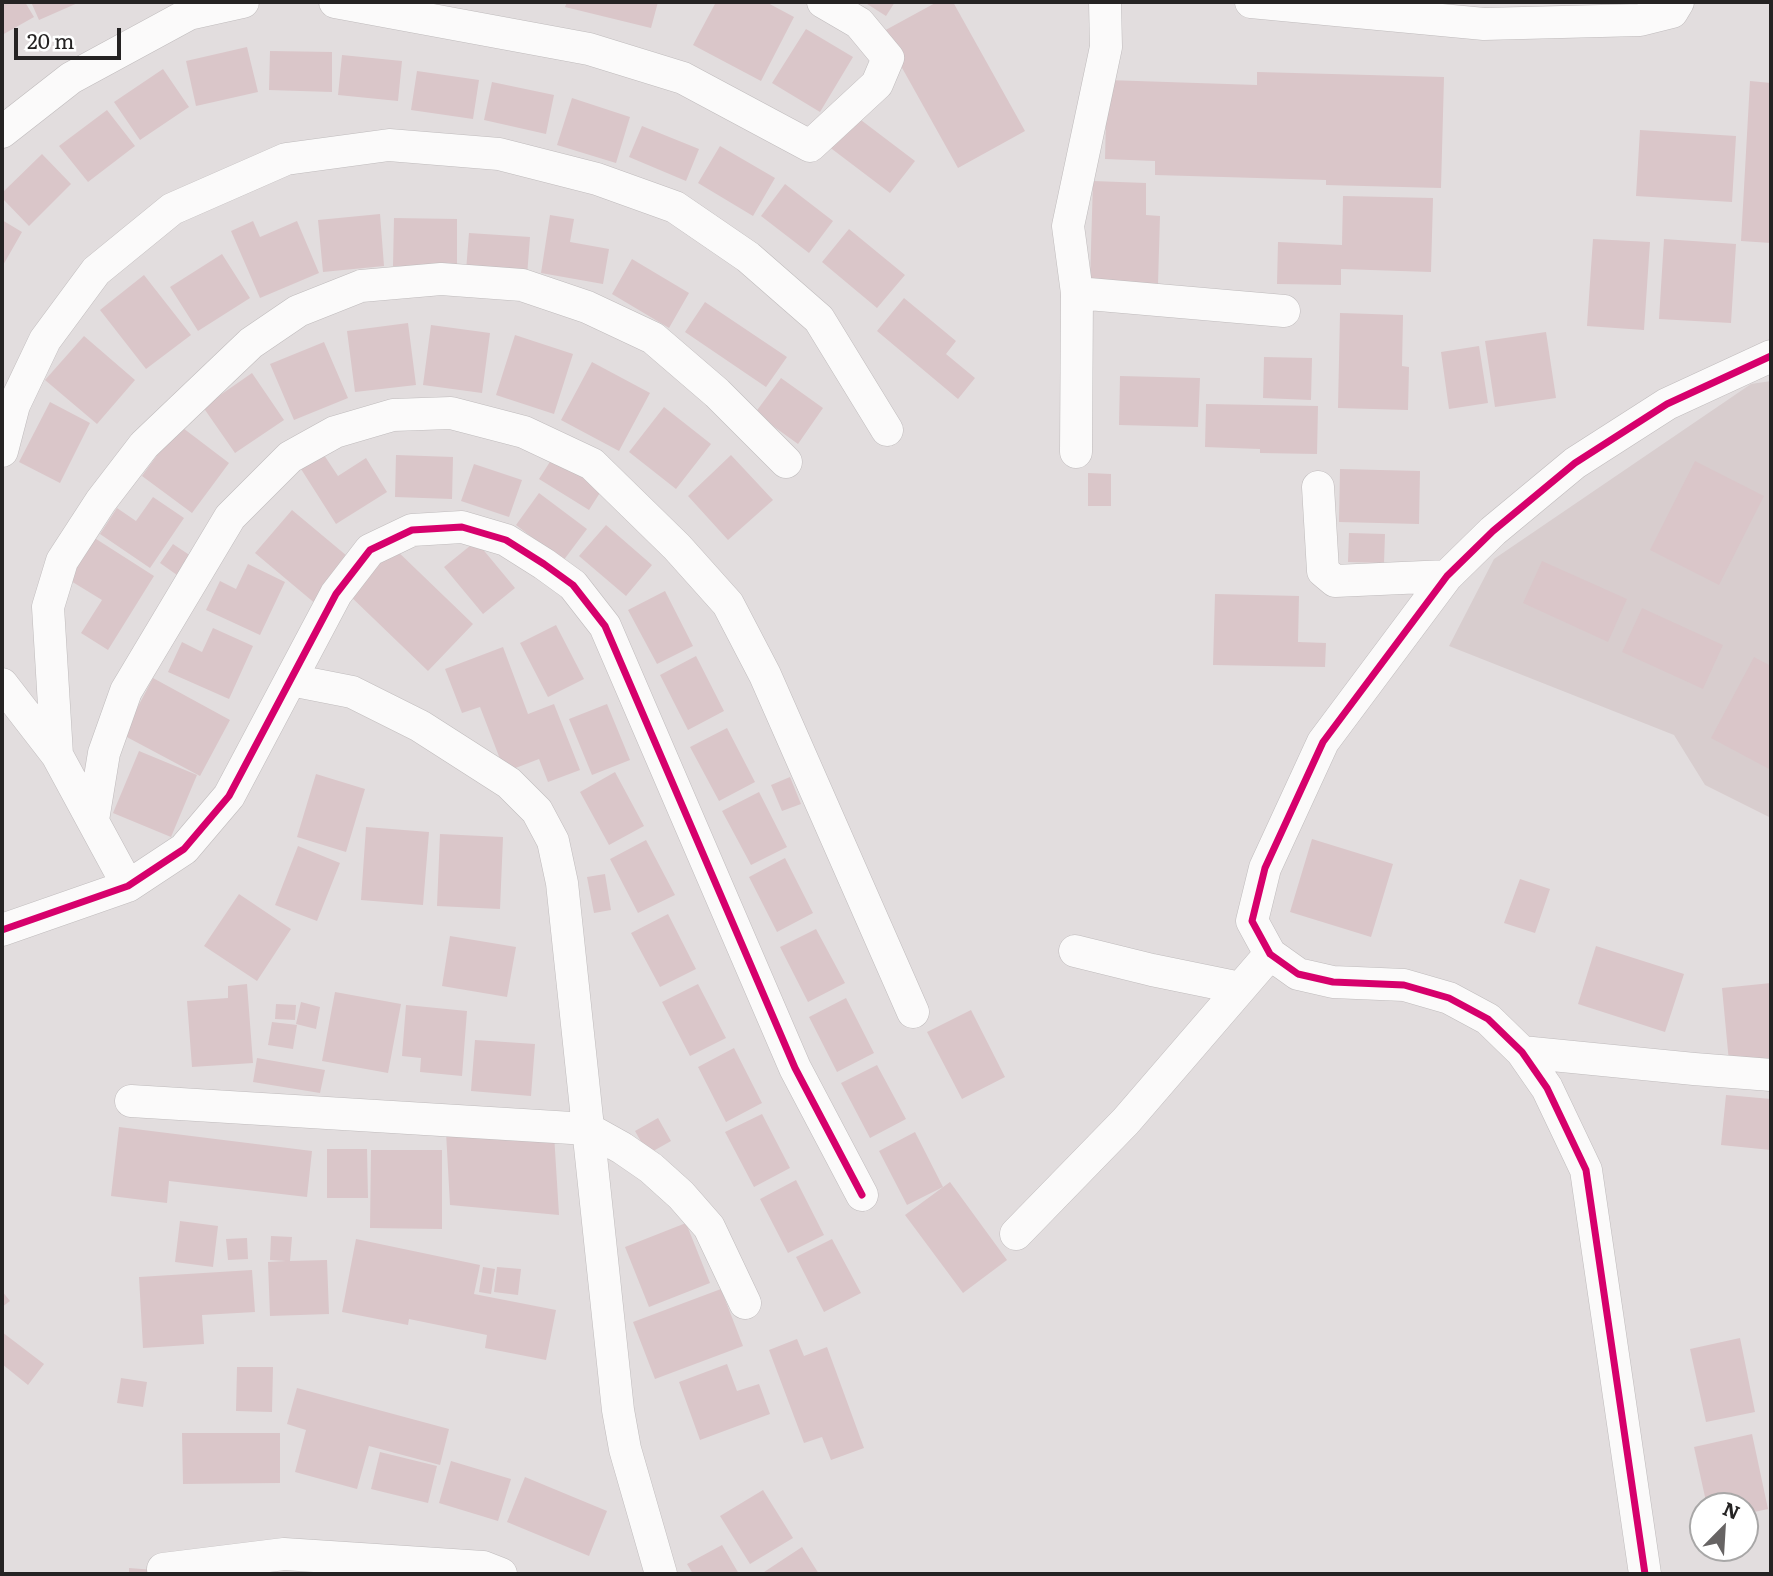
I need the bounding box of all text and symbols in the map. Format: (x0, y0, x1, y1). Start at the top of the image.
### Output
scale bar (18, 14, 124, 58)
text: 20 m (27, 24, 74, 55)
north arrow (1689, 1492, 1759, 1562)
text: N (1719, 1494, 1745, 1526)

